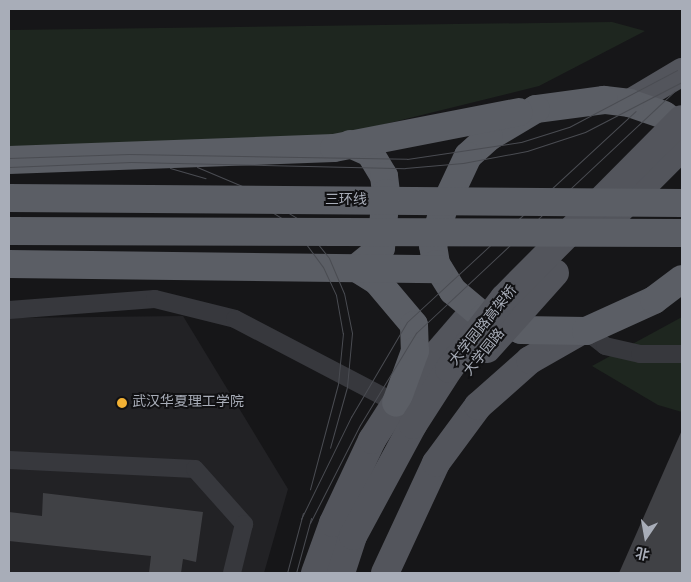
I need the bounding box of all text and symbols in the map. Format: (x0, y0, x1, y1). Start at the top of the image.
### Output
street label: 三环线 (325, 193, 367, 209)
street label: 大学园路高架桥 (447, 283, 521, 369)
street label: 大学园路 (461, 326, 509, 380)
place label: 武汉华夏理工学院 (132, 395, 244, 411)
marker: 武汉华夏理工学院 (116, 397, 128, 409)
north arrow (621, 512, 671, 562)
text: 北 (634, 542, 651, 562)

